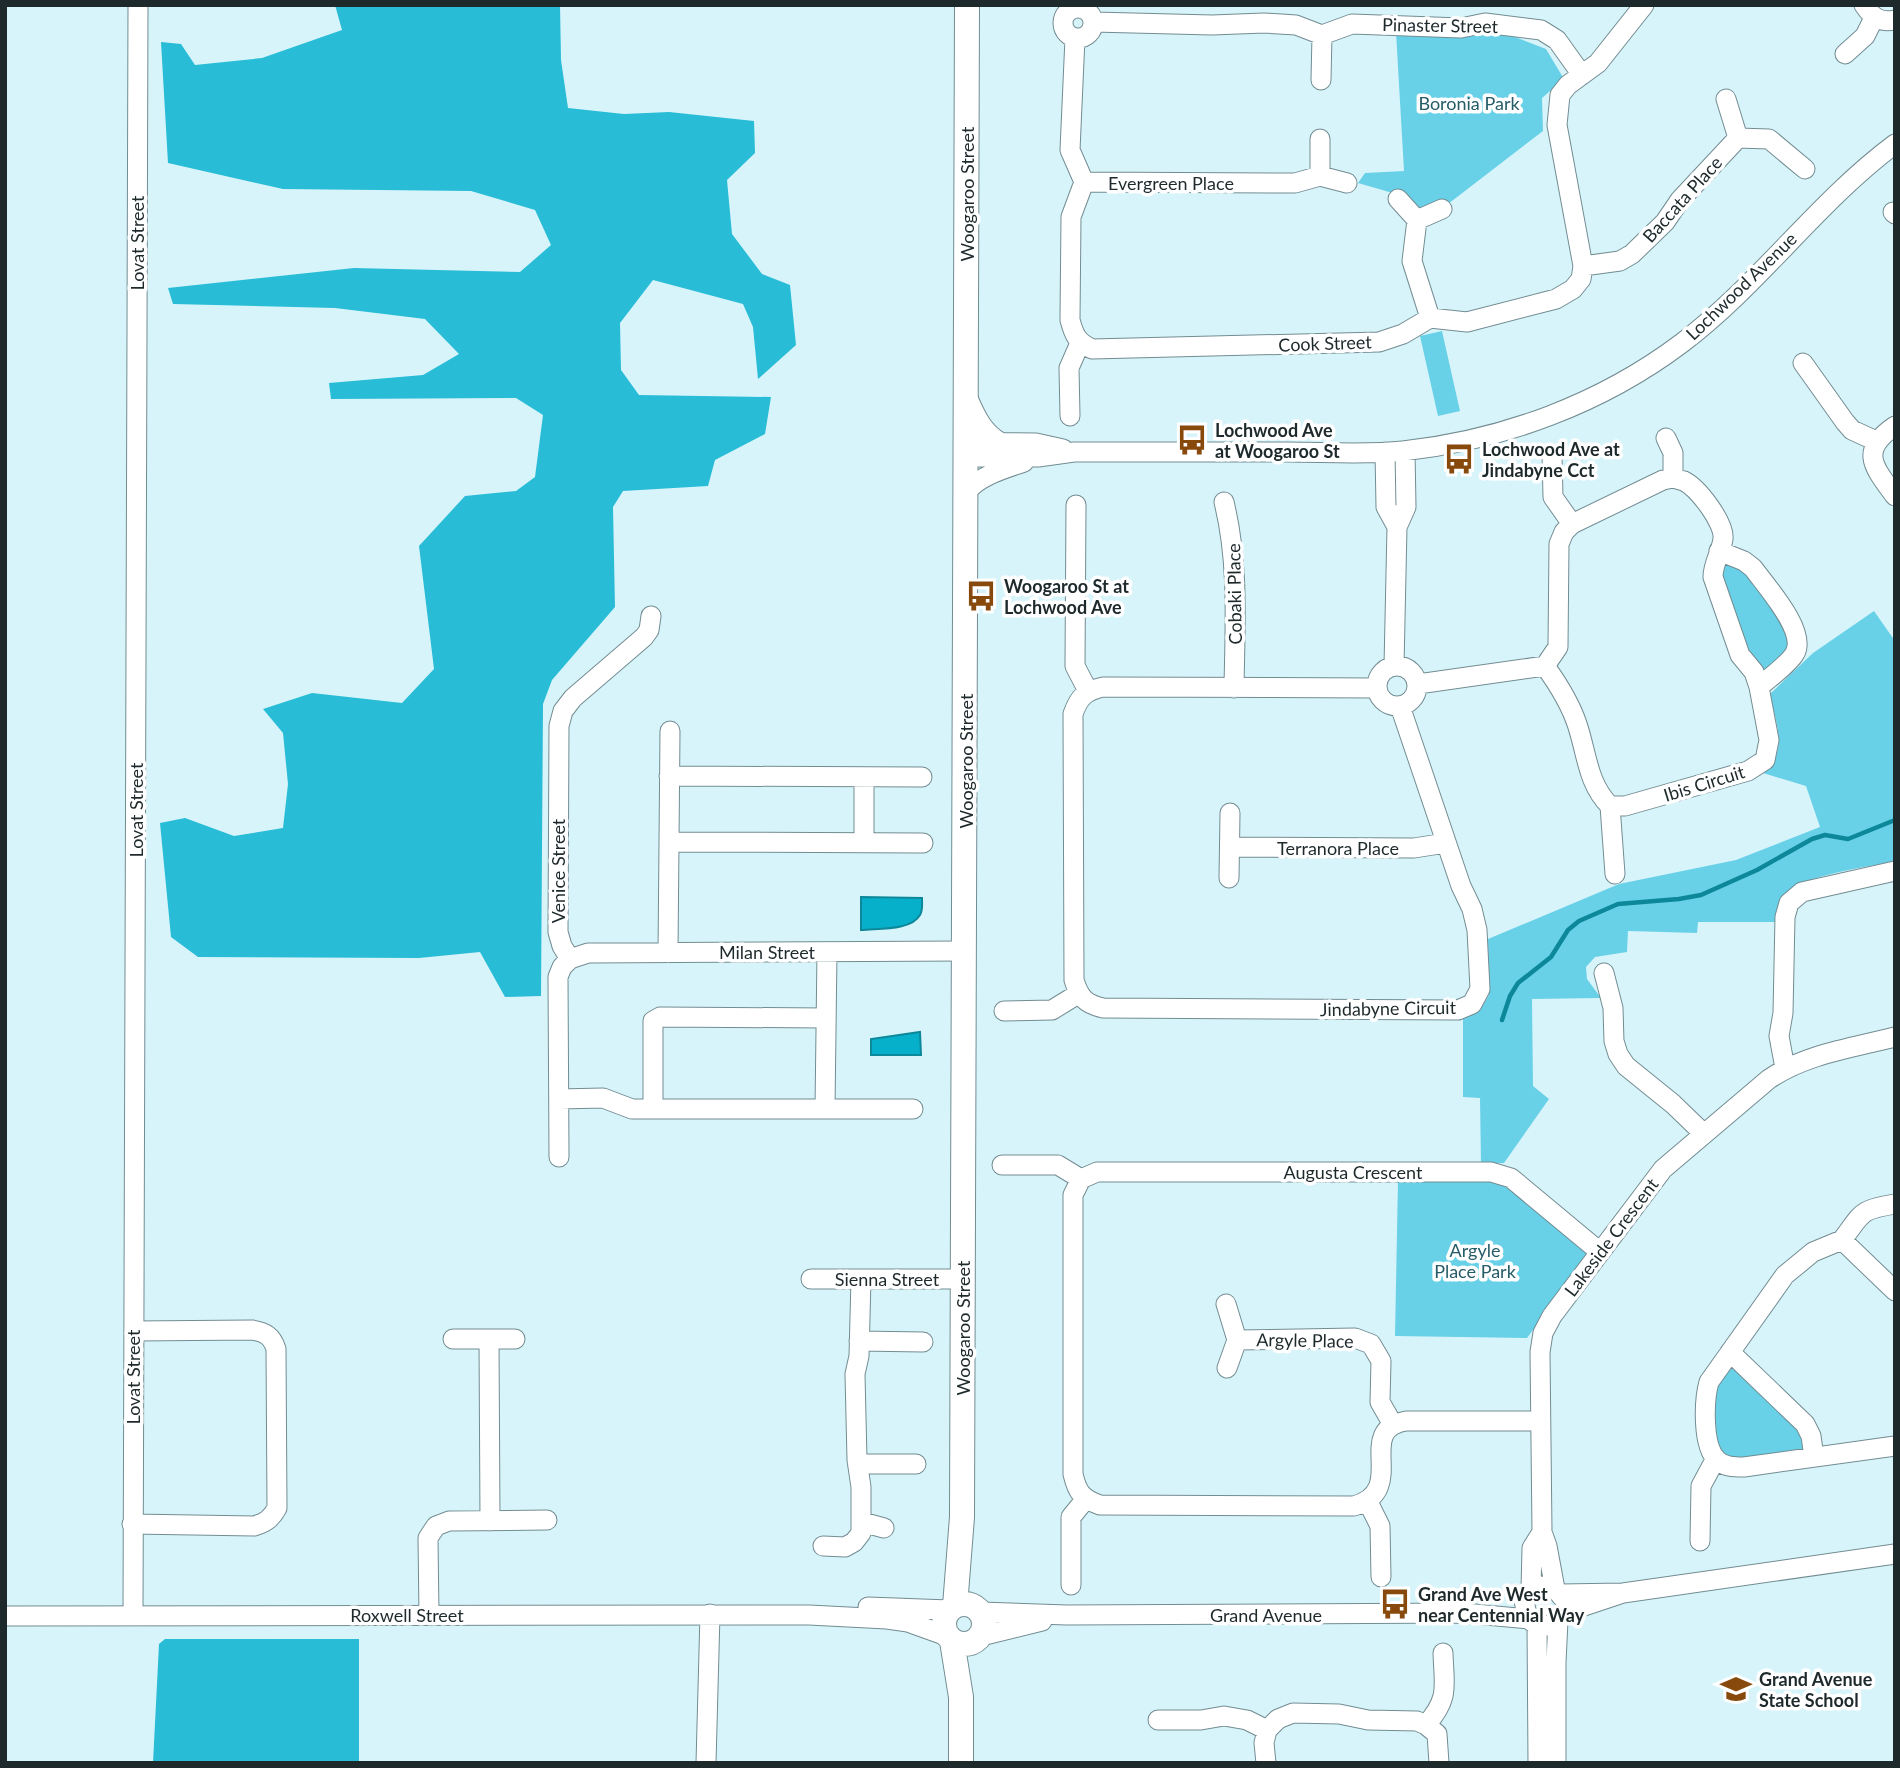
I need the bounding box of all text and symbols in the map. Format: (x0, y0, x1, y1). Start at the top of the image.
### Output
street label: Pinaster Street (1382, 13, 1499, 37)
park label: Boronia Park (1418, 92, 1520, 114)
street label: Woogaroo Street (956, 126, 978, 261)
street label: Baccata Place (1638, 151, 1726, 247)
street label: Evergreen Place (1108, 172, 1234, 194)
street label: Lovat Street (126, 195, 148, 290)
street label: Lochwood Avenue (1681, 228, 1801, 344)
street label: Cook Street (1278, 330, 1373, 356)
place label: Lochwood Ave at Woogaroo St (1215, 419, 1340, 462)
bus stop icon: Lochwood Ave at Woogaroo St (1175, 423, 1209, 457)
place label: Lochwood Ave at Jindabyne Cct (1482, 438, 1620, 481)
bus stop icon: Lochwood Ave at Jindabyne Cct (1442, 442, 1476, 476)
street label: Cobaki Place (1222, 543, 1246, 645)
place label: Woogaroo St at Lochwood Ave (1004, 575, 1129, 618)
bus stop icon: Woogaroo St at Lochwood Ave (964, 579, 998, 613)
street label: Woogaroo Street (955, 693, 977, 828)
street label: Ibis Circuit (1661, 760, 1748, 806)
street label: Lovat Street (125, 762, 147, 857)
street label: Venice Street (547, 818, 569, 923)
street label: Terranora Place (1277, 837, 1399, 859)
street label: Milan Street (719, 941, 816, 963)
street label: Jindabyne Circuit (1320, 996, 1457, 1020)
street label: Augusta Crescent (1284, 1161, 1423, 1183)
street label: Lakeside Crescent (1559, 1173, 1663, 1300)
park label: Argyle Place Park (1434, 1239, 1517, 1282)
street label: Woogaroo Street (952, 1260, 974, 1395)
street label: Sienna Street (835, 1268, 940, 1290)
street label: Argyle Place (1256, 1328, 1354, 1352)
street label: Lovat Street (122, 1329, 144, 1424)
place label: Grand Ave West near Centennial Way (1418, 1583, 1585, 1626)
bus stop icon: Grand Ave West near Centennial Way (1378, 1587, 1412, 1621)
street label: Roxwell Street (350, 1604, 464, 1626)
street label: Grand Avenue (1210, 1604, 1322, 1626)
place label: Grand Avenue State School (1759, 1668, 1873, 1711)
school or university icon: Grand Avenue State School (1719, 1672, 1753, 1706)

